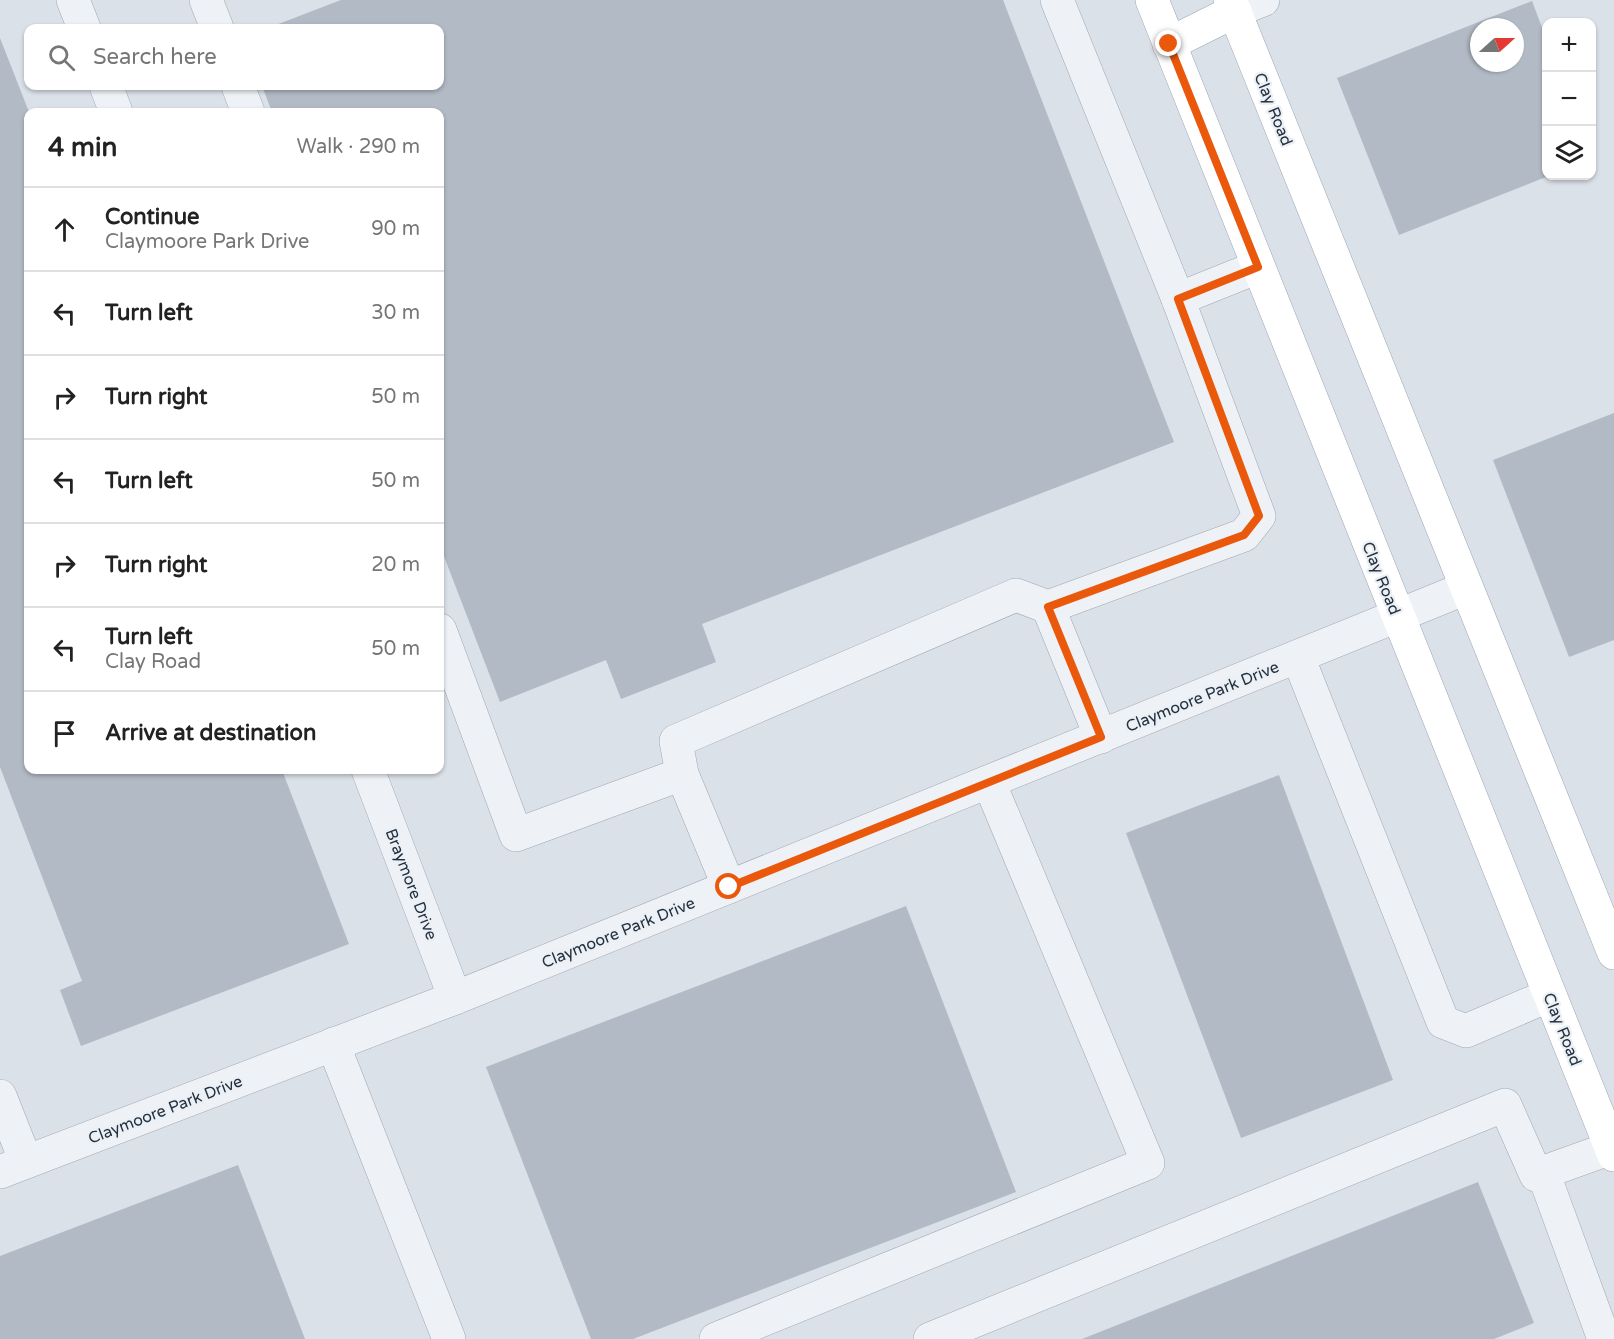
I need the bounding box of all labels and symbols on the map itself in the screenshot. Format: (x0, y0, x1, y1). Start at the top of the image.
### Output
north arrow (1470, 18, 1524, 72)
route end (1155, 30, 1181, 56)
street label: Clay Road (1249, 70, 1297, 149)
street label: Clay Road (1357, 539, 1405, 618)
street label: Claymoore Park Drive (1123, 657, 1282, 737)
street label: Braymore Drive (381, 826, 441, 943)
route start (715, 873, 741, 899)
street label: Claymoore Park Drive (539, 893, 698, 973)
street label: Clay Road (1538, 990, 1586, 1069)
street label: Claymoore Park Drive (85, 1071, 245, 1149)

